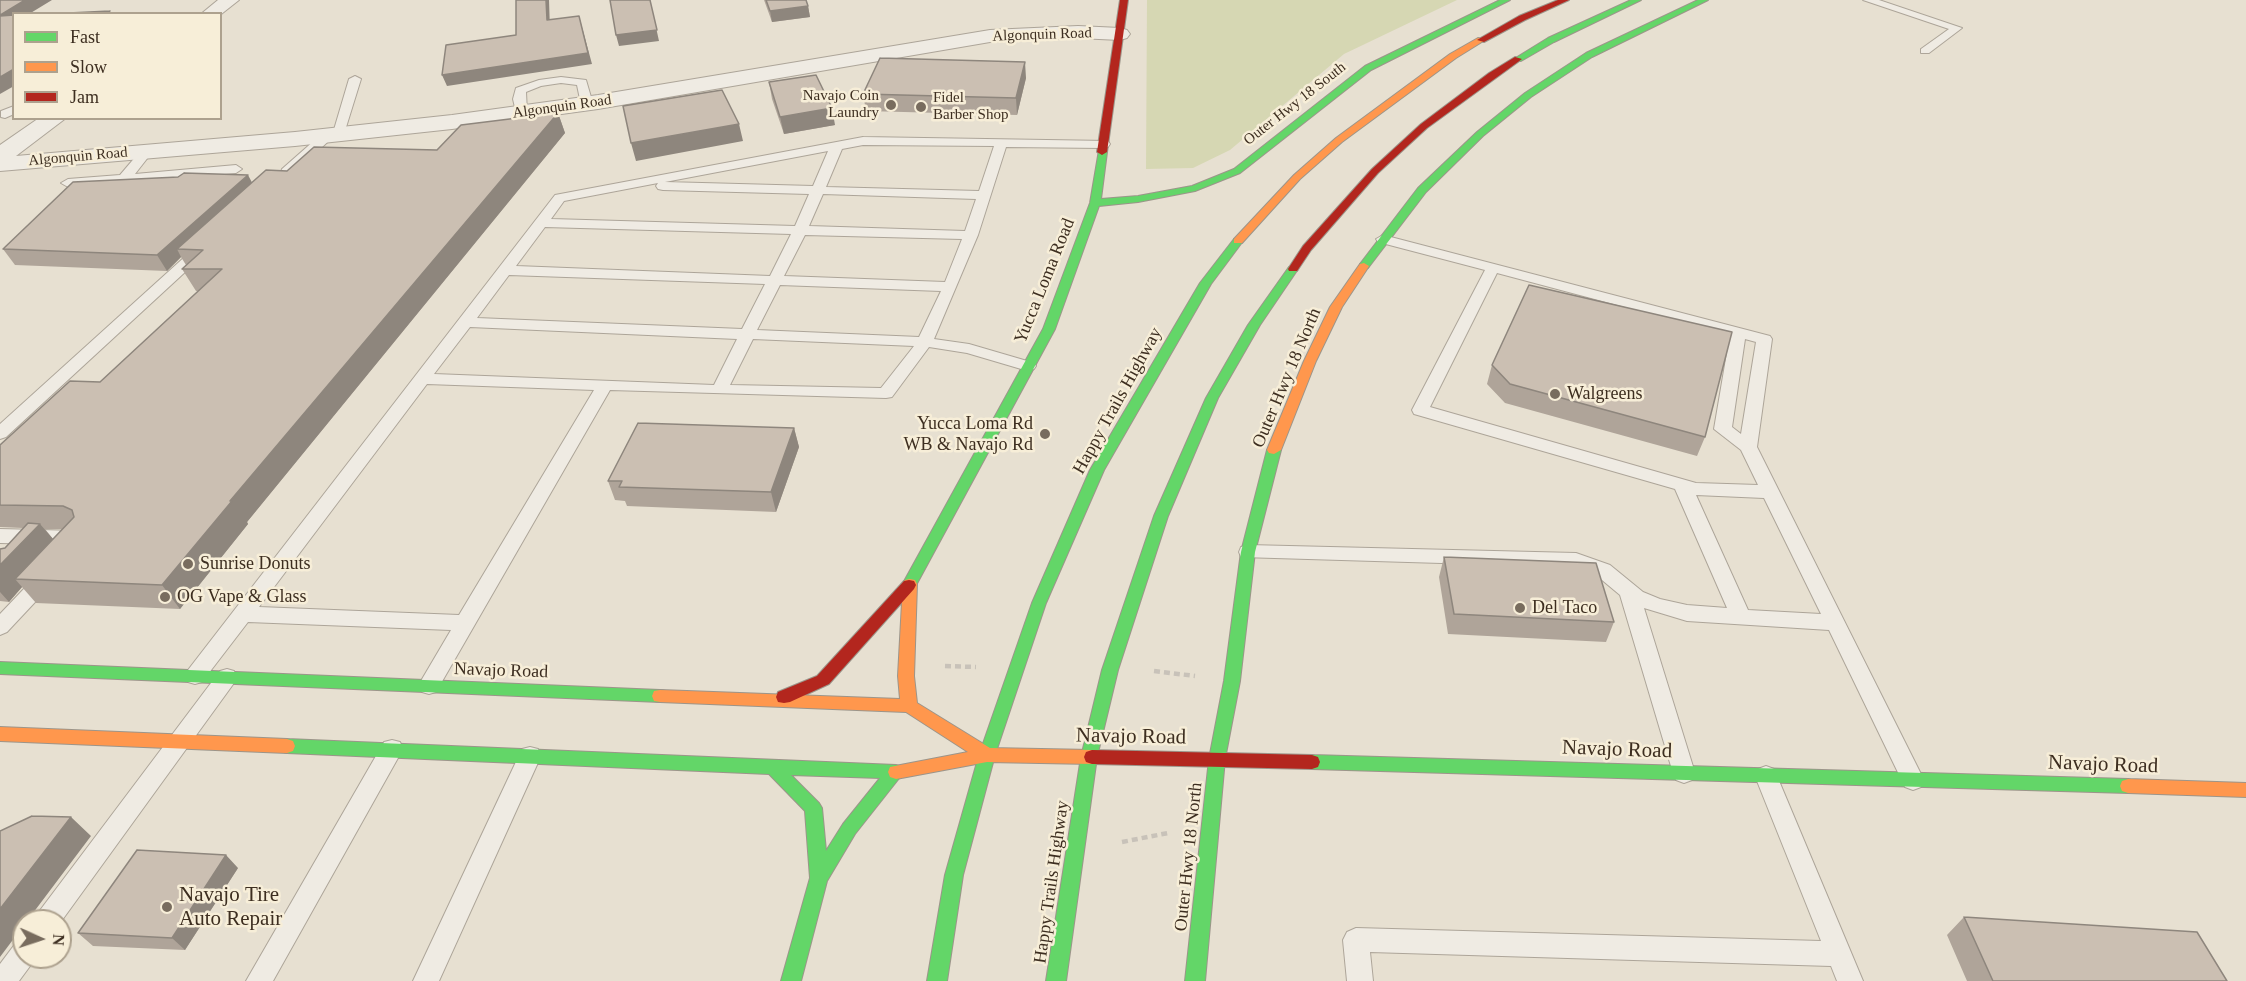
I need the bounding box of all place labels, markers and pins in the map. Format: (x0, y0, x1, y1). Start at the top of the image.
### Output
place label: Navajo Coin Laundry (803, 87, 879, 122)
place label: Fidel Barber Shop (933, 89, 1008, 124)
marker: Navajo Coin Laundry (884, 98, 898, 112)
marker: Fidel Barber Shop (914, 100, 928, 114)
place label: Walgreens (1567, 383, 1643, 405)
marker: Walgreens (1548, 387, 1562, 401)
place label: Yucca Loma Rd WB & Navajo Rd (904, 413, 1033, 456)
marker: Yucca Loma Rd WB & Navajo Rd (1038, 427, 1052, 441)
place label: Sunrise Donuts (200, 553, 311, 575)
marker: Sunrise Donuts (181, 557, 195, 571)
place label: OG Vape & Glass (177, 586, 306, 608)
marker: OG Vape & Glass (158, 590, 172, 604)
place label: Del Taco (1532, 597, 1597, 619)
marker: Del Taco (1513, 601, 1527, 615)
place label: Navajo Tire Auto Repair (179, 882, 282, 932)
marker: Navajo Tire Auto Repair (160, 900, 174, 914)

